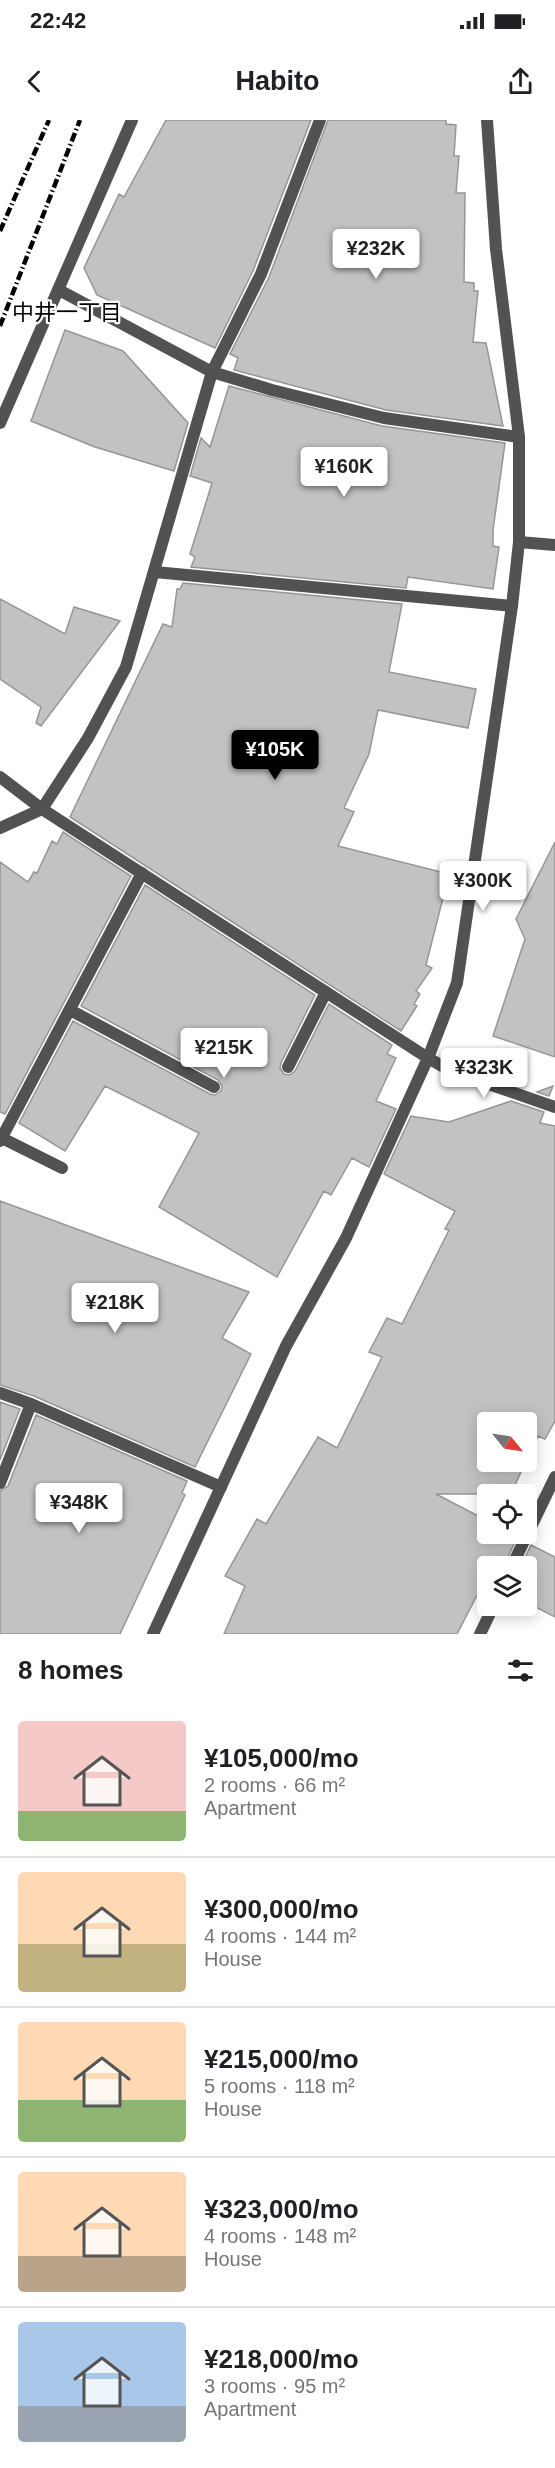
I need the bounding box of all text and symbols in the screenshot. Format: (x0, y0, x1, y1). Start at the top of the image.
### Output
text: 22:42 (30, 8, 86, 33)
icon: back (18, 65, 51, 98)
icon: share (504, 65, 537, 98)
text: Habito (236, 66, 320, 96)
pin: ¥232K (334, 229, 418, 280)
text: ¥232K (347, 237, 405, 259)
district label: 中井一丁目 (12, 300, 122, 325)
pin: ¥160K (302, 447, 386, 498)
text: ¥160K (315, 455, 373, 477)
pin: ¥105K (233, 730, 317, 781)
text: ¥105K (246, 738, 304, 760)
pin: ¥300K (441, 861, 525, 912)
text: ¥300K (454, 869, 512, 891)
pin: ¥215K (182, 1028, 266, 1079)
text: ¥215K (195, 1036, 253, 1058)
pin: ¥323K (442, 1048, 526, 1099)
text: ¥323K (455, 1056, 513, 1078)
pin: ¥218K (73, 1283, 157, 1334)
text: ¥218K (86, 1291, 144, 1313)
north arrow (477, 1412, 537, 1472)
map controls (477, 1412, 537, 1616)
pin: ¥348K (37, 1483, 121, 1534)
button: locate (477, 1484, 537, 1544)
text: ¥348K (50, 1491, 108, 1513)
button: layers (477, 1556, 537, 1616)
icon: filters (504, 1654, 537, 1687)
text: 8 homes (18, 1655, 124, 1685)
text: ¥105,000/mo (204, 1743, 359, 1773)
icon: home (66, 1745, 138, 1817)
text: 2 rooms · 66 m² (204, 1774, 345, 1796)
text: Apartment (204, 1797, 296, 1819)
text: ¥300,000/mo (204, 1894, 359, 1924)
icon: home (66, 1896, 138, 1968)
text: 4 rooms · 144 m² (204, 1925, 356, 1947)
text: House (204, 1948, 262, 1970)
text: ¥215,000/mo (204, 2044, 359, 2074)
icon: home (66, 2046, 138, 2118)
text: 5 rooms · 118 m² (204, 2075, 355, 2097)
text: House (204, 2098, 262, 2120)
text: ¥323,000/mo (204, 2194, 359, 2224)
icon: home (66, 2196, 138, 2268)
text: 4 rooms · 148 m² (204, 2225, 356, 2247)
text: House (204, 2248, 262, 2270)
text: ¥218,000/mo (204, 2344, 359, 2374)
icon: home (66, 2346, 138, 2418)
text: 3 rooms · 95 m² (204, 2375, 345, 2397)
text: Apartment (204, 2398, 296, 2420)

